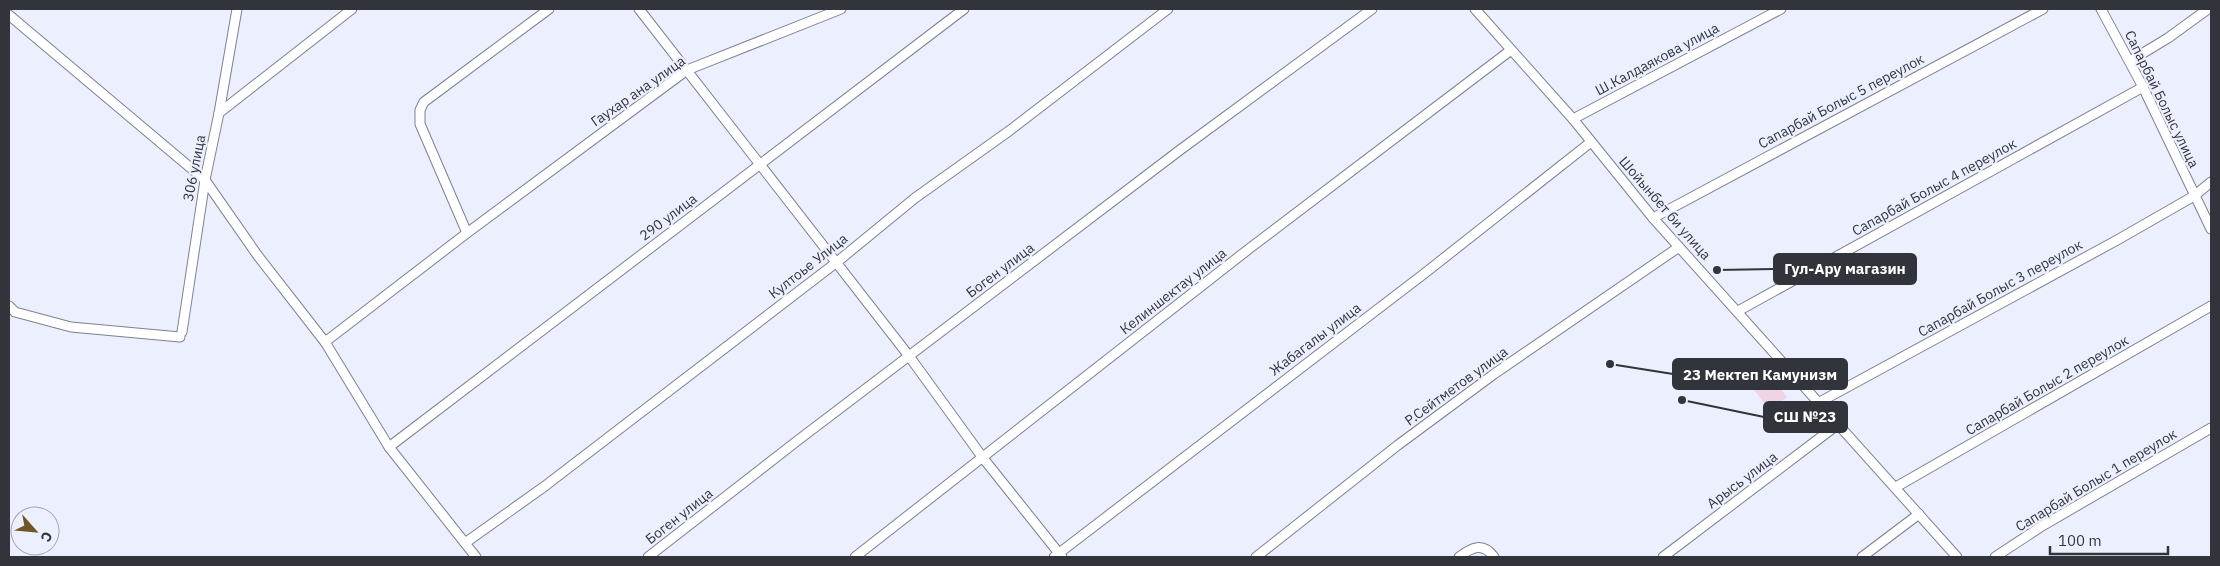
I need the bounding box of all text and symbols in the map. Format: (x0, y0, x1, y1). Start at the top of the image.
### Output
street label: Ш.Калдаякова улица (1592, 18, 1723, 99)
street label: Сапарбай Болыс улица (2121, 27, 2203, 171)
street label: Сапарбай Болыс 5 переулок (1755, 49, 1927, 152)
street label: Гаухар ана улица (587, 51, 689, 130)
street label: 306 улица (179, 133, 209, 203)
street label: Сапарбай Болыс 4 переулок (1849, 134, 2020, 240)
street label: Шойынбет би улица (1615, 153, 1715, 264)
street label: 290 улица (636, 189, 701, 244)
street label: Култоье Улица (765, 229, 852, 303)
street label: Сапарбай Болыс 3 переулок (1915, 235, 2086, 341)
street label: Боген улица (962, 238, 1038, 301)
street label: Келиншектау улица (1116, 243, 1230, 338)
callout: Гул-Ару магазин (1774, 254, 1916, 284)
text: Гул-Ару магазин (1784, 259, 1906, 278)
street label: Жабагалы улица (1266, 298, 1365, 379)
street label: Сапарбай Болыс 2 переулок (1962, 331, 2132, 439)
street label: Р.Сейтметов улица (1401, 342, 1512, 429)
callout: 23 Мектеп Камунизм (1673, 359, 1847, 389)
text: 23 Мектеп Камунизм (1683, 365, 1837, 384)
callout: СШ №23 (1764, 402, 1847, 432)
text: СШ №23 (1774, 407, 1836, 426)
street label: Сапарбай Болыс 1 переулок (2012, 424, 2180, 535)
street label: Арысь улица (1703, 447, 1781, 512)
street label: Боген улица (642, 484, 717, 548)
north arrow (10, 506, 60, 556)
scale bar (2050, 524, 2168, 556)
text: С (36, 529, 57, 545)
text: 100 m (2058, 531, 2102, 550)

